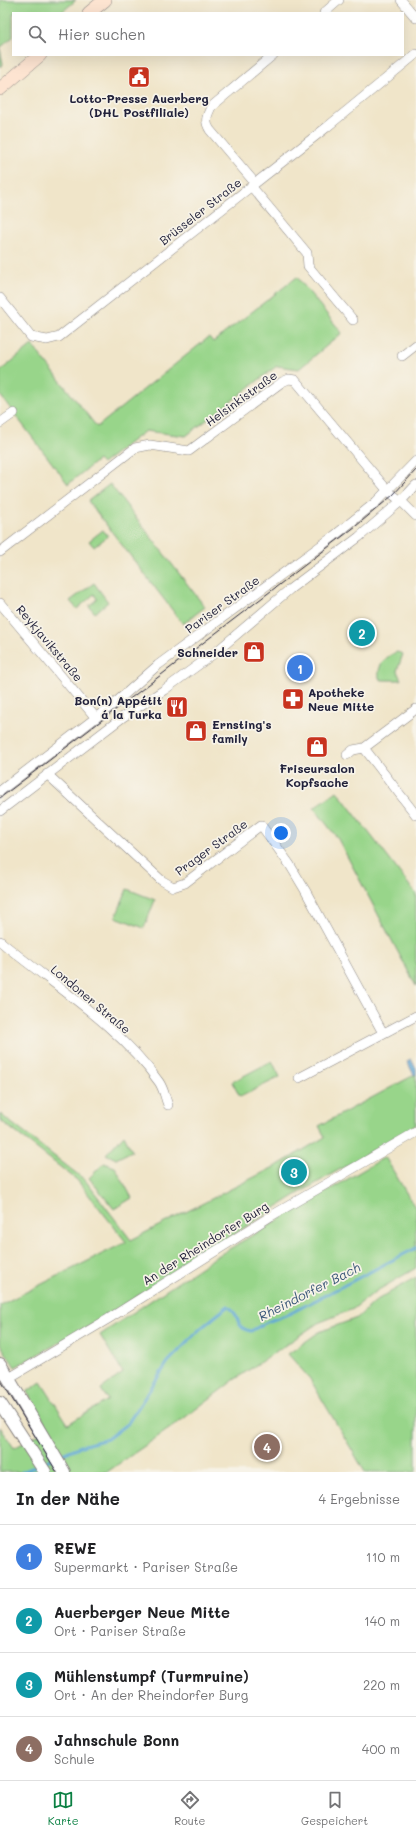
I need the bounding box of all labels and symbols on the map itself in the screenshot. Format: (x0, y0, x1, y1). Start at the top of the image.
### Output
public building icon: Lotto-Presse Auerberg (DHL Postfiliale) (126, 64, 152, 90)
place label: Lotto-Presse Auerberg (DHL Postfiliale) (69, 90, 209, 120)
street label: Brüsseler Straße (156, 174, 244, 248)
street label: Helsinkistraße (202, 367, 280, 429)
street label: Pariser Straße (182, 572, 262, 636)
street label: Reykjavikstraße (13, 601, 87, 685)
pin: 2 (349, 618, 375, 648)
shop icon: Schneider (241, 639, 267, 665)
place label: Schneider (177, 644, 238, 660)
pin: 1 (287, 653, 313, 683)
place label: Apotheke Neue Mitte (308, 684, 374, 714)
pharmacy icon: Apotheke Neue Mitte (280, 686, 306, 712)
place label: Bon(n) Appétit á la Turka (74, 692, 162, 722)
restaurant icon: Bon(n) Appétit á la Turka (164, 694, 190, 720)
place label: Ernsting's family (212, 716, 272, 746)
shop icon: Ernsting's family (183, 718, 209, 744)
shop icon: Friseursalon Kopfsache (304, 734, 330, 760)
place label: Friseursalon Kopfsache (279, 760, 355, 790)
street label: Prager Straße (172, 815, 250, 879)
your location (271, 823, 291, 843)
street label: Londoner Straße (48, 961, 134, 1037)
pin: 3 (281, 1157, 307, 1187)
street label: An der Rheindorfer Burg (139, 1198, 271, 1288)
water label: Rheindorfer Bach (255, 1258, 363, 1324)
pin: 4 (254, 1432, 280, 1462)

